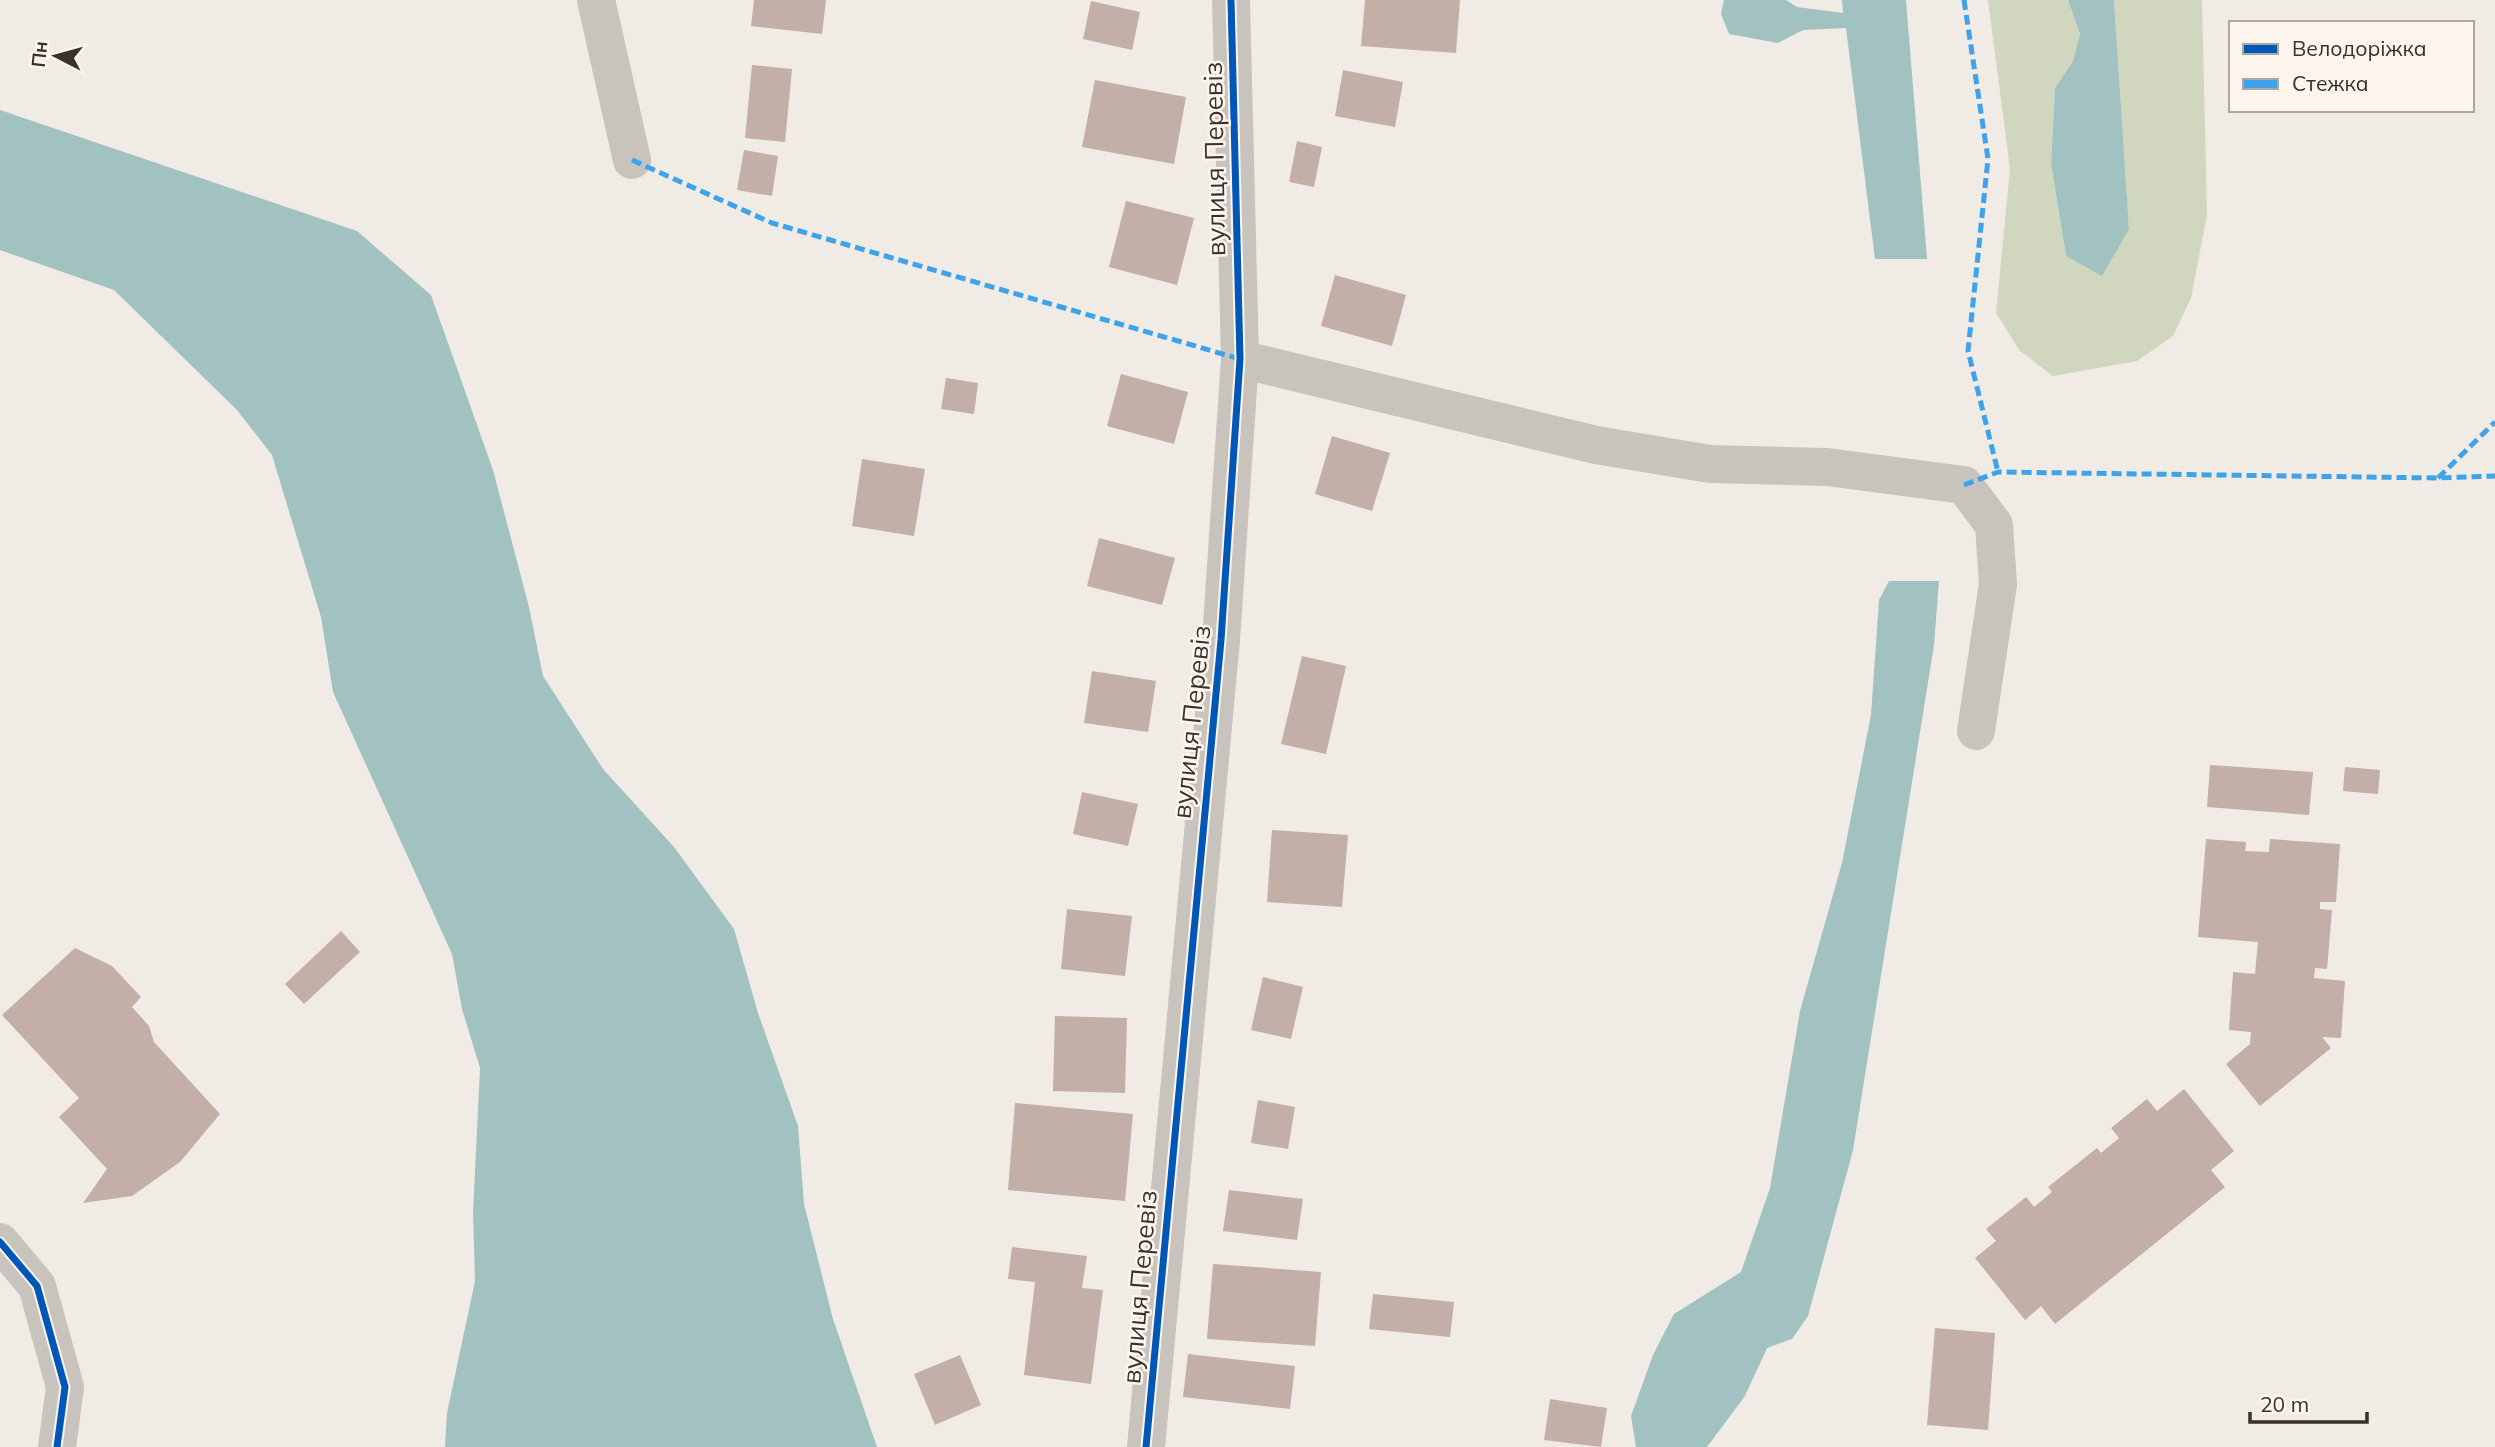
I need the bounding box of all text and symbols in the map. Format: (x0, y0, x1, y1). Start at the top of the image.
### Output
north arrow (21, 21, 91, 91)
legend (2229, 21, 2474, 112)
text: Велодоріжка (2292, 35, 2427, 61)
text: Пн (26, 40, 52, 69)
street label: вулиця Перевіз (1196, 62, 1232, 256)
text: Стежка (2292, 70, 2369, 96)
street label: вулиця Перевіз (1164, 624, 1218, 820)
street label: вулиця Перевіз (1114, 1189, 1164, 1385)
scale bar (2250, 1380, 2367, 1424)
text: 20 m (2260, 1391, 2309, 1417)

